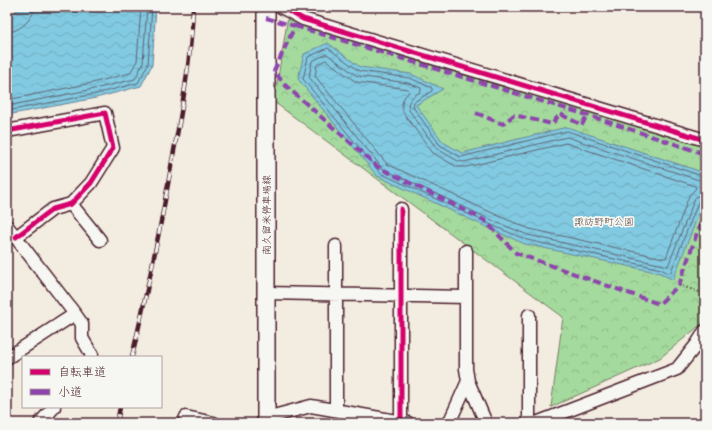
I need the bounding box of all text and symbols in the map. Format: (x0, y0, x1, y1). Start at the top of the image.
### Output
street label: 南久留米停車場線 (260, 175, 273, 255)
park label: 諏訪野町公園 (574, 215, 634, 228)
legend (22, 356, 162, 408)
text: 自転車道 (58, 364, 106, 380)
text: 小道 (58, 384, 82, 400)

